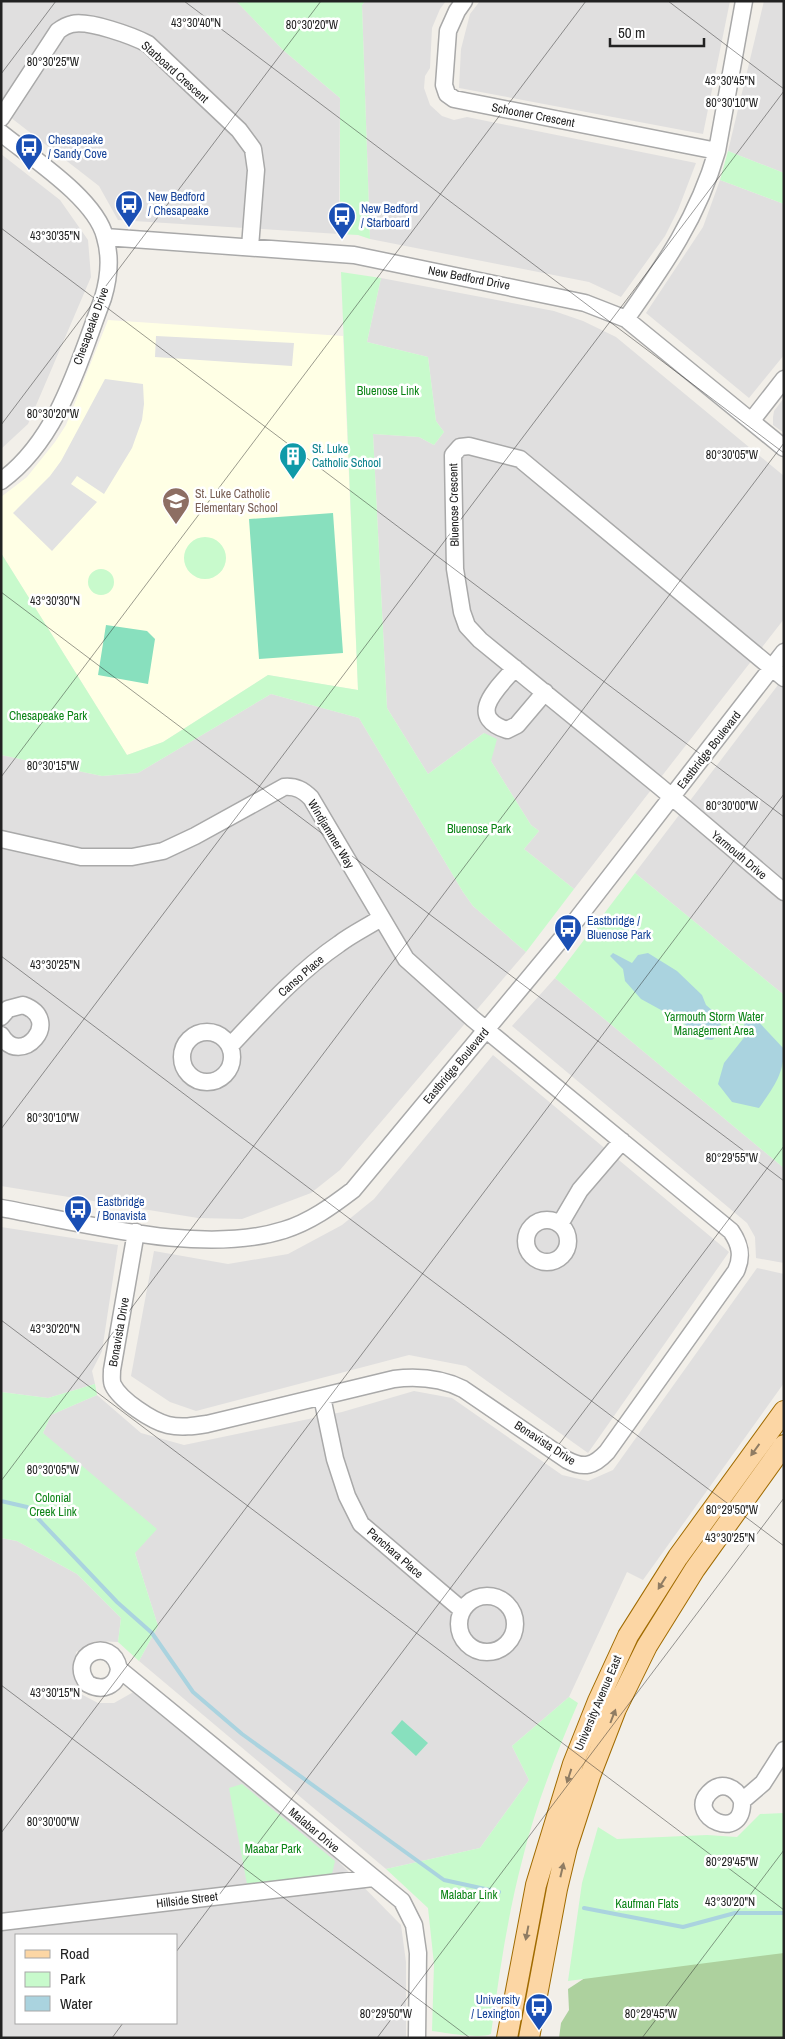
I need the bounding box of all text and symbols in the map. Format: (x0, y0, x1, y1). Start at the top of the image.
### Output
text: 43°30'40"N (171, 15, 221, 31)
scale bar (610, 15, 704, 47)
text: 80°30'20"W (286, 17, 339, 33)
text: 50 m (618, 22, 645, 43)
street label: Starboard Crescent (138, 38, 212, 107)
text: 80°30'25"W (27, 54, 80, 70)
text: 43°30'45"N (705, 73, 755, 89)
text: 80°30'10"W (706, 95, 759, 111)
street label: Schooner Crescent (490, 99, 576, 131)
bus stop icon: Chesapeake / Sandy Cove (14, 132, 44, 171)
place label: Chesapeake / Sandy Cove (48, 132, 107, 162)
bus stop icon: New Bedford / Chesapeake (114, 189, 144, 228)
place label: New Bedford / Chesapeake (148, 189, 209, 219)
bus stop icon: New Bedford / Starboard (327, 201, 357, 240)
place label: New Bedford / Starboard (361, 201, 418, 231)
text: 43°30'35"N (30, 228, 80, 244)
street label: New Bedford Drive (427, 262, 511, 294)
street label: Chesapeake Drive (70, 285, 112, 367)
park label: Bluenose Link (357, 383, 419, 399)
text: 80°30'20"W (27, 406, 80, 422)
building icon: St. Luke Catholic School (278, 441, 308, 480)
place label: St. Luke Catholic School (312, 441, 381, 471)
text: 80°30'05"W (706, 447, 759, 463)
street label: Bluenose Crescent (445, 463, 463, 547)
school or university icon: St. Luke Catholic Elementary School (161, 486, 191, 525)
place label: St. Luke Catholic Elementary School (195, 486, 278, 516)
text: 43°30'30"N (30, 593, 80, 609)
park label: Chesapeake Park (9, 708, 87, 724)
street label: Eastbridge Boulevard (674, 708, 744, 792)
text: 80°30'15"W (27, 758, 80, 774)
street label: Windjammer Way (304, 797, 358, 872)
text: 80°30'00"W (706, 798, 759, 814)
park label: Bluenose Park (447, 821, 511, 837)
street label: Yarmouth Drive (708, 827, 770, 883)
bus stop icon: Eastbridge / Bluenose Park (553, 913, 583, 952)
place label: Eastbridge / Bluenose Park (587, 913, 651, 943)
street label: Canso Place (275, 952, 327, 1000)
text: 43°30'25"N (30, 957, 80, 973)
park label: Yarmouth Storm Water Management Area (664, 1009, 764, 1039)
street label: Eastbridge Boulevard (419, 1025, 493, 1107)
text: 80°30'10"W (27, 1110, 80, 1126)
text: 80°29'55"W (706, 1150, 759, 1166)
bus stop icon: Eastbridge / Bonavista (63, 1194, 93, 1233)
place label: Eastbridge / Bonavista (97, 1194, 147, 1224)
street label: Bonavista Drive (105, 1296, 133, 1368)
text: 43°30'20"N (30, 1321, 80, 1337)
street label: Bonavista Drive (511, 1417, 579, 1469)
one-way arrow (750, 1443, 760, 1457)
text: 80°30'05"W (27, 1462, 80, 1478)
park label: Colonial Creek Link (29, 1490, 77, 1520)
text: 80°29'50"W (706, 1502, 759, 1518)
street label: Panchara Place (364, 1524, 426, 1582)
text: 43°30'25"N (705, 1530, 755, 1546)
one-way arrow (657, 1576, 666, 1590)
street label: University Avenue East (571, 1653, 625, 1753)
text: 43°30'15"N (30, 1685, 80, 1701)
one-way arrow (609, 1708, 617, 1723)
one-way arrow (565, 1769, 573, 1784)
street label: Malabar Drive (285, 1804, 343, 1856)
text: 80°30'00"W (27, 1814, 80, 1830)
park label: Maabar Park (245, 1841, 301, 1857)
text: 80°29'45"W (706, 1854, 759, 1870)
one-way arrow (558, 1862, 566, 1877)
park label: Malabar Link (441, 1887, 498, 1903)
street label: Hillside Street (155, 1888, 219, 1912)
text: 43°30'20"N (705, 1894, 755, 1910)
park label: Kaufman Flats (615, 1896, 679, 1912)
one-way arrow (523, 1925, 531, 1941)
legend (15, 1934, 178, 2024)
text: Road (60, 1943, 89, 1964)
text: Park (60, 1968, 86, 1989)
place label: University / Lexington (471, 1992, 520, 2022)
bus stop icon: University / Lexington (524, 1992, 554, 2031)
text: Water (60, 1993, 92, 2014)
text: 80°29'50"W (360, 2006, 413, 2022)
text: 80°29'45"W (625, 2006, 678, 2022)

